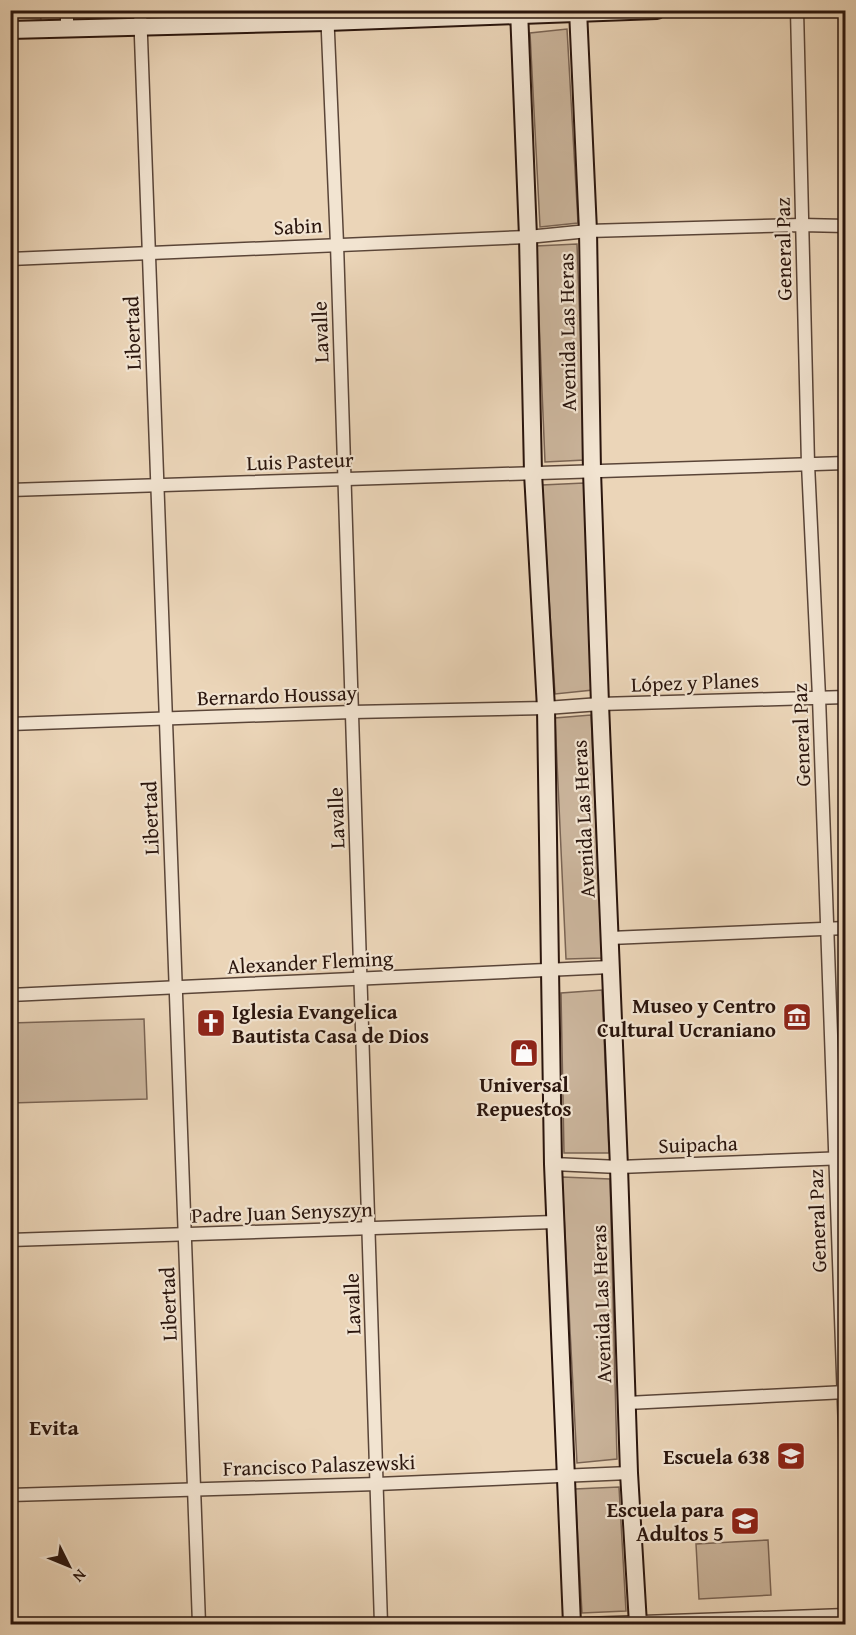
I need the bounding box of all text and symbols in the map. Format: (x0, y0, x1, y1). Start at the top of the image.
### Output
street label: General Paz (767, 197, 799, 301)
street label: Sabin (273, 209, 323, 243)
street label: Avenida Las Heras (550, 252, 584, 412)
street label: Libertad (115, 295, 149, 371)
street label: Lavalle (303, 301, 337, 363)
street label: Luis Pasteur (246, 444, 354, 478)
street label: López y Planes (630, 664, 760, 700)
street label: Bernardo Houssay (196, 677, 358, 713)
street label: General Paz (784, 683, 818, 787)
street label: Avenida Las Heras (563, 739, 603, 899)
street label: Libertad (133, 780, 167, 856)
street label: Lavalle (319, 787, 353, 849)
street label: Alexander Fleming (226, 942, 394, 982)
place label: Museo y Centro Cultural Ucraniano (597, 990, 776, 1045)
place label: Iglesia Evangelica Bautista Casa de Dios (232, 996, 429, 1051)
museum icon: Museo y Centro Cultural Ucraniano (781, 1001, 813, 1033)
church icon: Iglesia Evangelica Bautista Casa de Dios (195, 1007, 227, 1039)
shop icon: Universal Repuestos (508, 1037, 540, 1069)
place label: Universal Repuestos (477, 1069, 571, 1124)
street label: Suipacha (658, 1127, 738, 1161)
street label: General Paz (800, 1169, 834, 1273)
street label: Padre Juan Senyszyn (191, 1193, 374, 1231)
street label: Avenida Las Heras (583, 1224, 619, 1384)
street label: Libertad (151, 1266, 185, 1342)
street label: Lavalle (335, 1273, 369, 1335)
district label: Evita (29, 1411, 79, 1443)
school or university icon: Escuela 638 (775, 1440, 807, 1472)
place label: Escuela 638 (663, 1441, 770, 1472)
street label: Francisco Palaszewski (222, 1446, 416, 1484)
place label: Escuela para Adultos 5 (607, 1494, 724, 1549)
school or university icon: Escuela para Adultos 5 (729, 1505, 761, 1537)
north arrow (39, 1536, 99, 1596)
text: N (67, 1564, 92, 1589)

